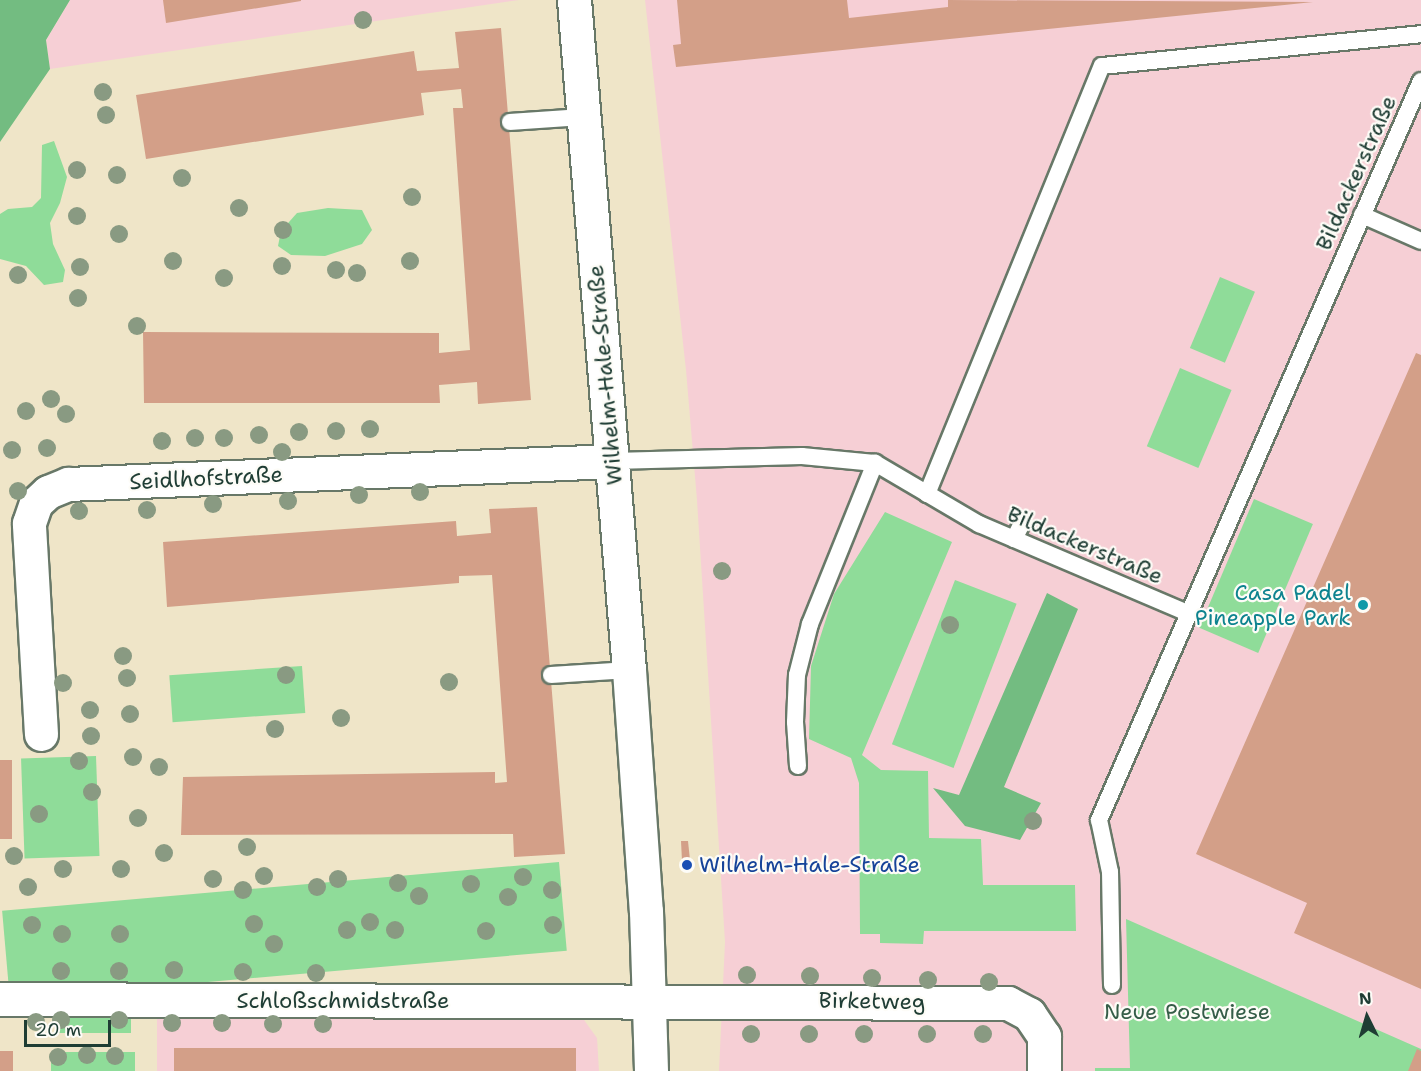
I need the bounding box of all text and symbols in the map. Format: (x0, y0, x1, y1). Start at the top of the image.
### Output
street label: Bildackerstraße (1310, 92, 1402, 254)
street label: Wilhelm-Hale-Straße (582, 264, 628, 486)
street label: Seidlhofstraße (129, 461, 283, 495)
street label: Bildackerstraße (1003, 500, 1167, 590)
place label: Casa Padel Pineapple Park (1195, 579, 1351, 630)
marker: Casa Padel Pineapple Park (1356, 598, 1370, 612)
place label: Wilhelm-Hale-Straße (699, 852, 920, 878)
marker: Wilhelm-Hale-Straße (680, 858, 694, 872)
street label: Birketweg (818, 987, 926, 1015)
north arrow (1337, 987, 1397, 1047)
street label: Schloßschmidstraße (237, 988, 449, 1014)
text: N (1358, 988, 1373, 1010)
park label: Neue Postwiese (1104, 999, 1270, 1025)
scale bar (27, 1008, 114, 1046)
text: 20 m (35, 1018, 81, 1042)

